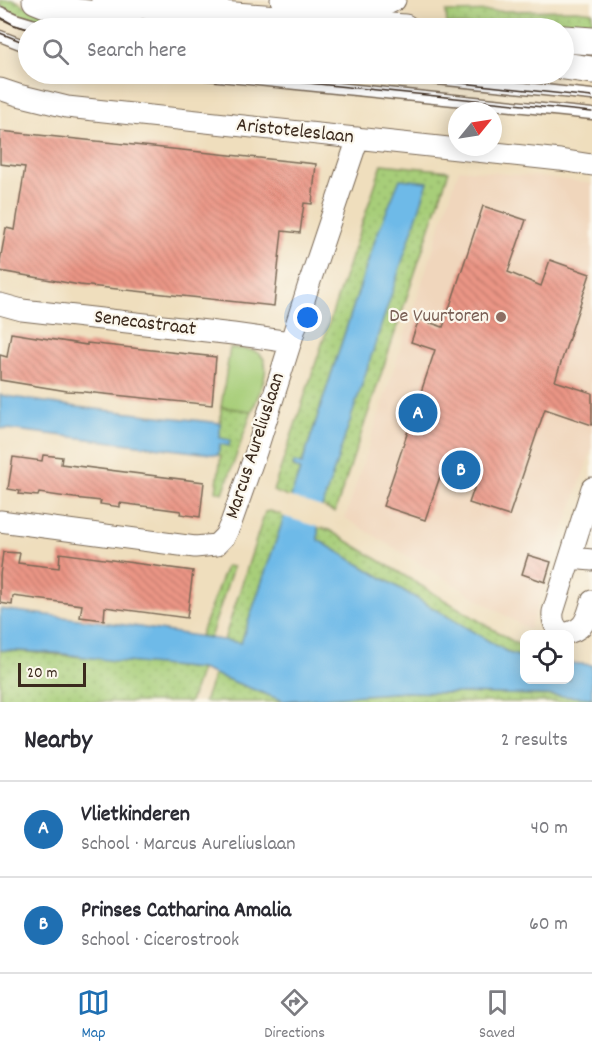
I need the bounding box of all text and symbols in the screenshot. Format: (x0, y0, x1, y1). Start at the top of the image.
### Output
search box (18, 18, 574, 84)
icon: search (39, 35, 72, 68)
text: Search here (87, 36, 186, 67)
north arrow (448, 102, 502, 156)
street label: Aristoteleslaan (235, 112, 355, 152)
your location (293, 303, 322, 332)
place label: De Vuurtoren (389, 303, 489, 331)
street label: Senecastraat (92, 304, 198, 344)
marker: De Vuurtoren (494, 310, 508, 324)
street label: Marcus Aureliuslaan (219, 369, 293, 523)
pin: A (398, 390, 438, 436)
pin: B (442, 448, 480, 492)
map controls (520, 630, 574, 684)
button: locate (520, 630, 574, 684)
scale bar (18, 660, 86, 688)
text: 20 m (27, 662, 57, 685)
text: Nearby (24, 723, 92, 760)
text: 2 results (501, 727, 568, 755)
text: Vlietkinderen (81, 800, 190, 831)
text: A (38, 815, 49, 843)
text: 40 m (530, 815, 568, 843)
text: School · Marcus Aureliuslaan (81, 831, 295, 859)
text: Prinses Catharina Amalia (81, 896, 291, 927)
text: B (39, 911, 48, 939)
text: 60 m (529, 911, 568, 939)
text: School · Cicerostrook (81, 927, 239, 955)
tab: Map (77, 986, 110, 1045)
tab: Directions (264, 986, 325, 1045)
tab: Saved (479, 986, 515, 1045)

